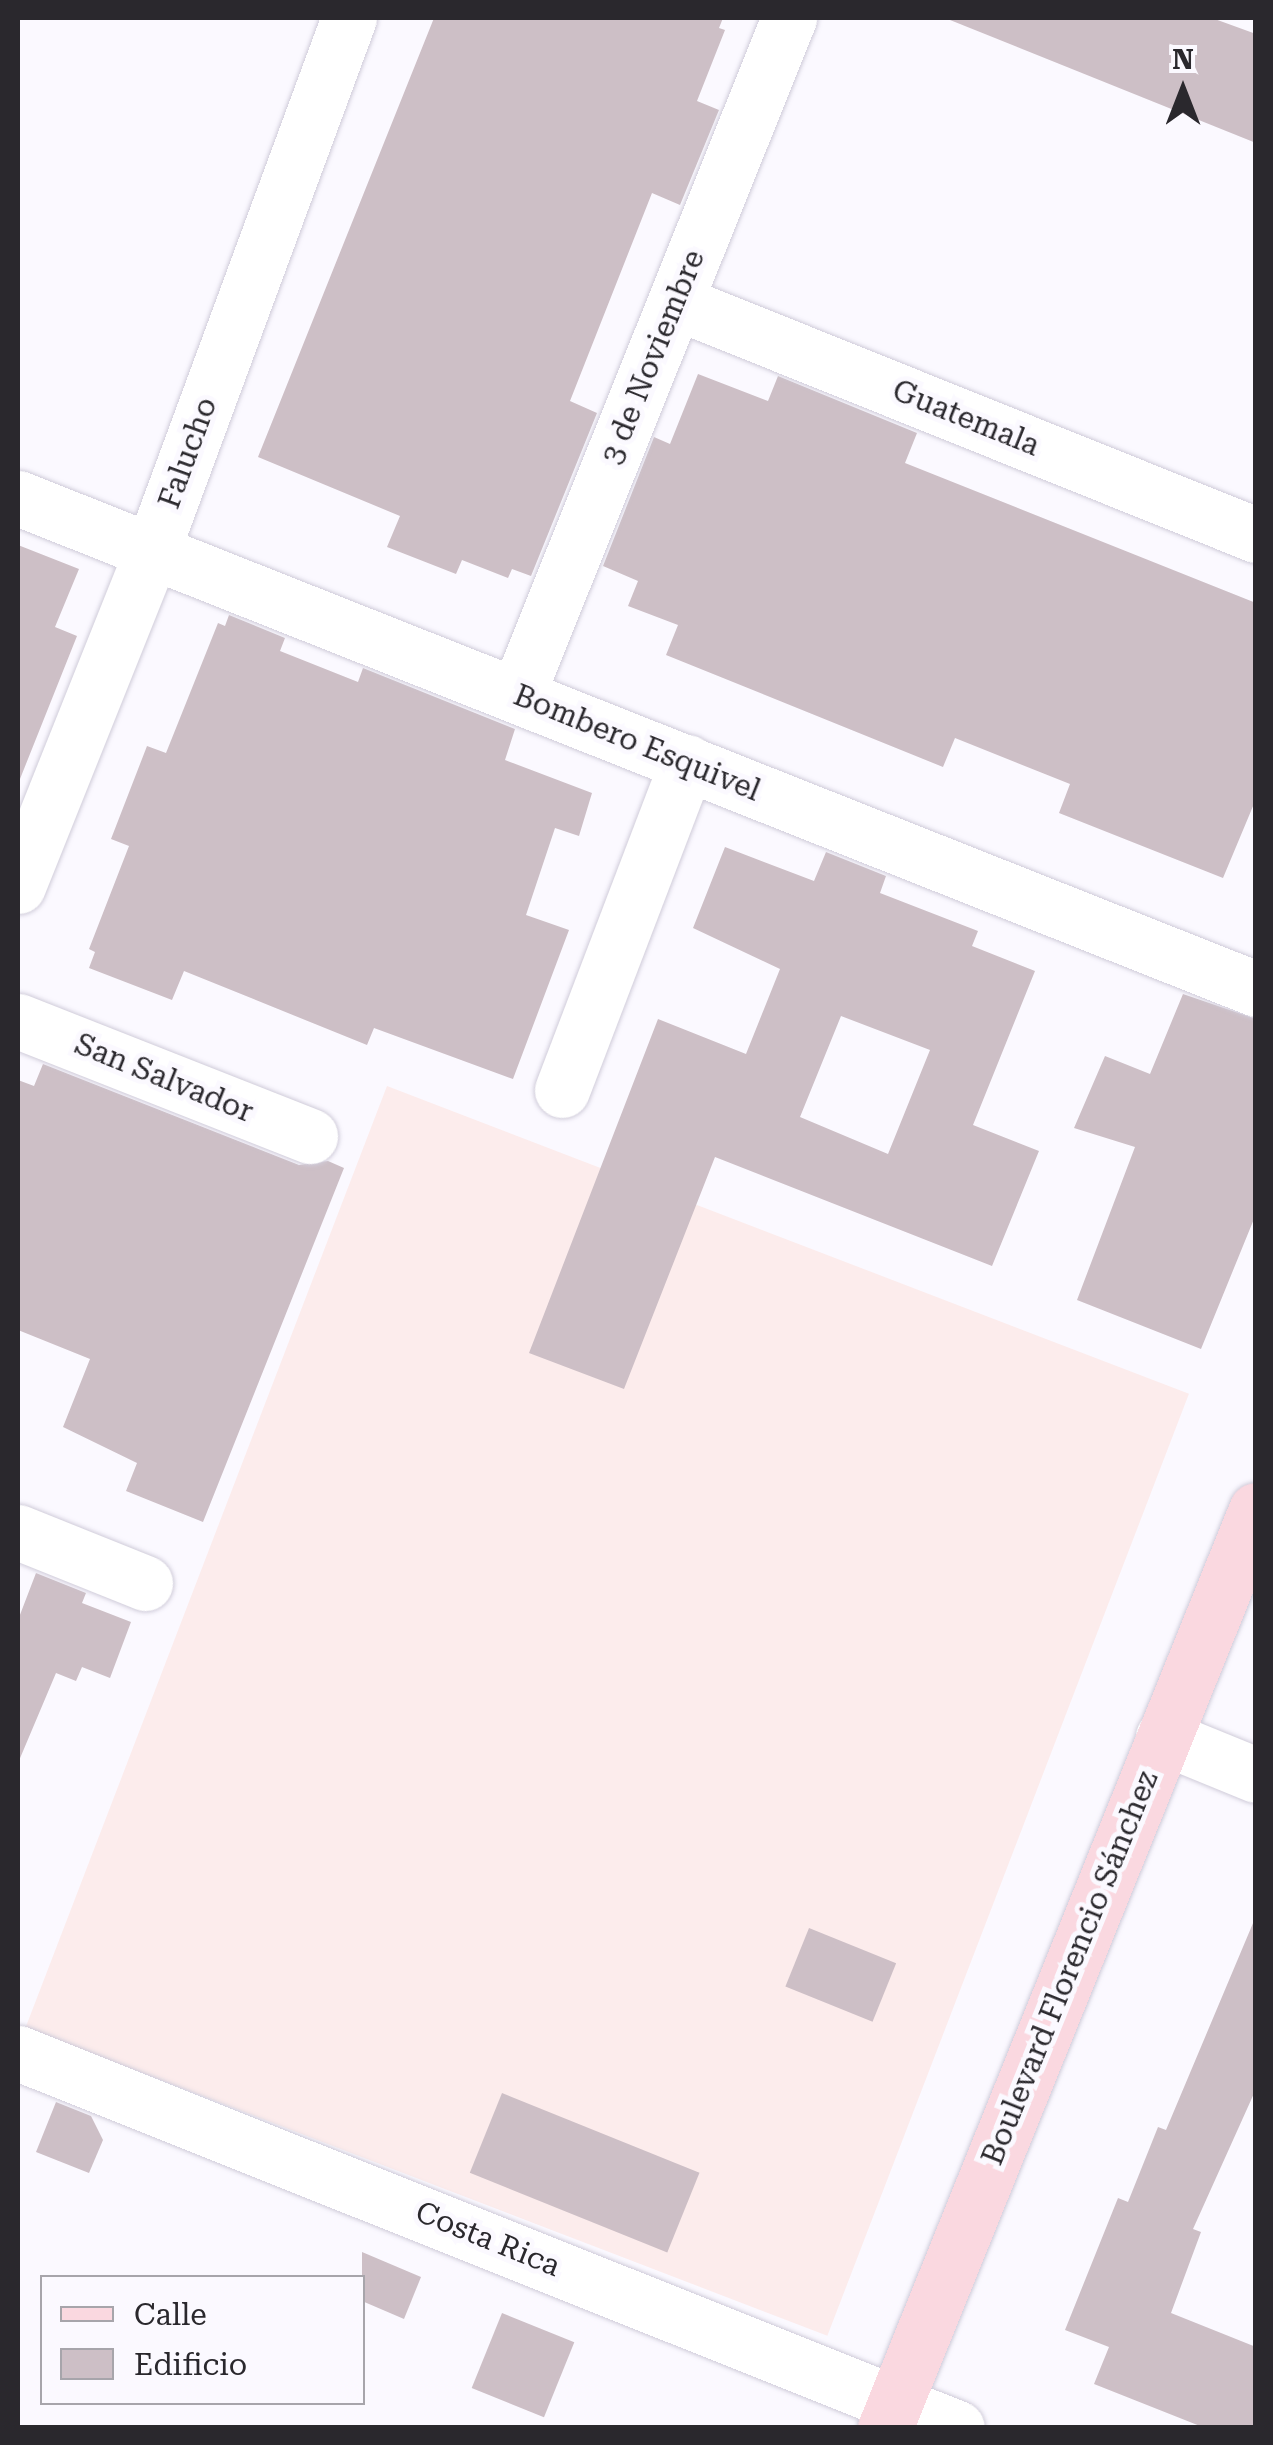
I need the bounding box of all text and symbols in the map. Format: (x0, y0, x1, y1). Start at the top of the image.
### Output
north arrow (1133, 40, 1233, 140)
text: N (1172, 43, 1194, 76)
street label: 3 de Noviembre (594, 245, 712, 469)
street label: Guatemala (887, 372, 1045, 464)
street label: Falucho (151, 393, 225, 513)
street label: Bombero Esquivel (509, 677, 765, 809)
street label: San Salvador (70, 1026, 258, 1130)
street label: Boulevard Florencio Sánchez (974, 1766, 1166, 2170)
street label: Costa Rica (410, 2194, 566, 2284)
legend (40, 2275, 365, 2405)
text: Calle (134, 2297, 207, 2332)
text: Edificio (134, 2347, 247, 2382)

